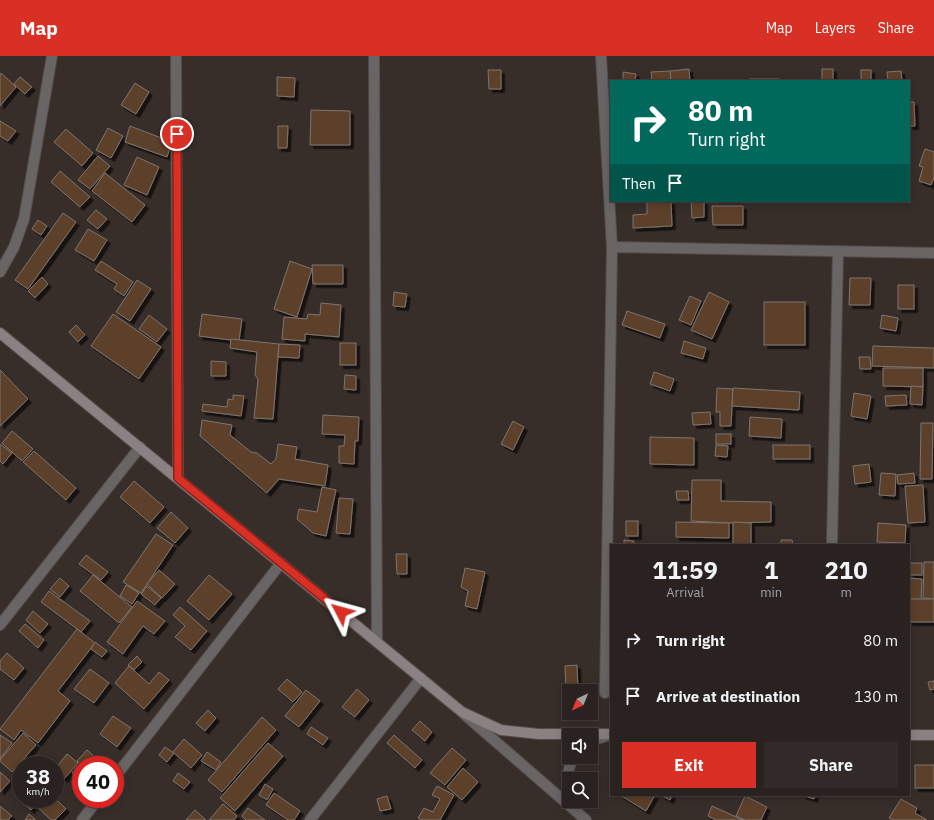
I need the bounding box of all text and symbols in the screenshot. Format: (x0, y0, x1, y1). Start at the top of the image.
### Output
text: Map (20, 16, 58, 40)
text: Map (766, 19, 793, 37)
text: Layers (815, 19, 856, 37)
text: Share (878, 19, 914, 37)
text: 80 m (688, 92, 753, 129)
icon: right (622, 96, 674, 148)
pin (160, 117, 194, 151)
icon: arrive (166, 123, 188, 145)
text: Turn right (688, 128, 766, 151)
icon: arrive (664, 172, 686, 194)
text: Then (622, 174, 656, 193)
text: 11:59 (652, 554, 718, 586)
text: 1 (764, 554, 778, 586)
text: 210 (824, 554, 868, 586)
text: Arrival (666, 584, 704, 601)
text: min (760, 584, 782, 601)
text: m (840, 584, 852, 601)
position arrow (320, 591, 362, 633)
icon: right (622, 629, 644, 651)
text: Turn right (656, 631, 725, 650)
text: 80 m (863, 631, 898, 650)
north arrow (562, 684, 598, 720)
map controls (562, 684, 598, 808)
icon: arrive (622, 685, 644, 707)
text: Arrive at destination (656, 687, 800, 706)
text: 130 m (854, 687, 898, 706)
button: sound (562, 728, 598, 764)
button: Exit (622, 742, 756, 788)
button: Share (764, 742, 898, 788)
speed limit sign: 40 (72, 756, 124, 808)
text: 38 (26, 763, 50, 790)
button: search (562, 772, 598, 808)
text: km/h (26, 785, 50, 798)

